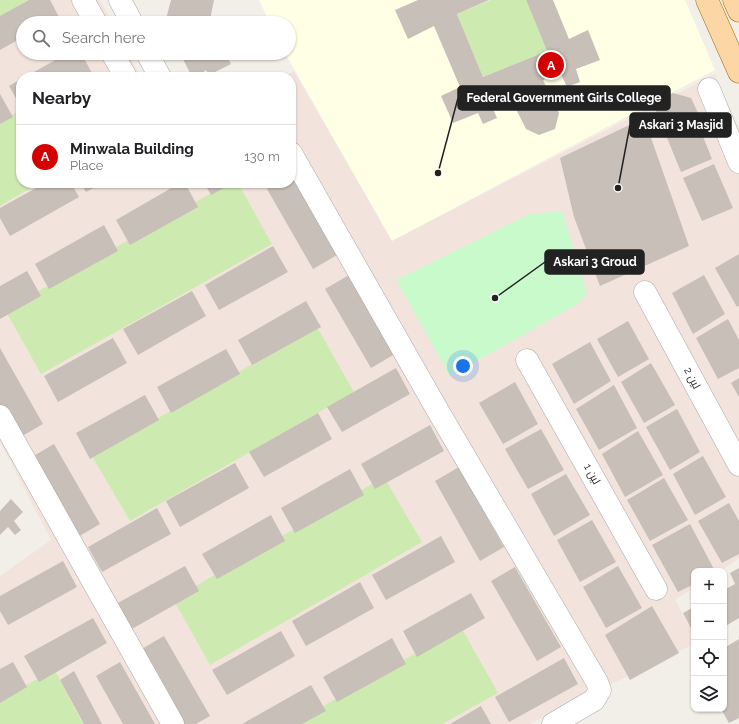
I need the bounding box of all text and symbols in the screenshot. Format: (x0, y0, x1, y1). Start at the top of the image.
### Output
search box (16, 16, 296, 60)
icon: search (30, 27, 52, 49)
text: Search here (62, 29, 145, 47)
pin: A (538, 50, 564, 80)
callout: Federal Government Girls College (458, 86, 670, 110)
text: Nearby (32, 88, 91, 108)
text: Federal Government Girls College (467, 91, 661, 105)
callout: Askari 3 Masjid (630, 113, 731, 137)
text: Askari 3 Masjid (639, 118, 724, 132)
text: Minwala Building (70, 140, 194, 158)
text: A (41, 149, 49, 164)
text: 130 m (244, 149, 280, 164)
text: Place (70, 158, 103, 173)
callout: Askari 3 Groud (545, 250, 644, 274)
text: Askari 3 Groud (553, 255, 637, 269)
your location (453, 356, 473, 376)
street label: لین 2 (681, 365, 703, 391)
street label: لین 1 (581, 461, 603, 487)
map controls (691, 568, 727, 712)
button: + (691, 568, 727, 604)
button: − (691, 604, 727, 640)
button: locate (691, 640, 727, 676)
button: layers (691, 676, 727, 712)

